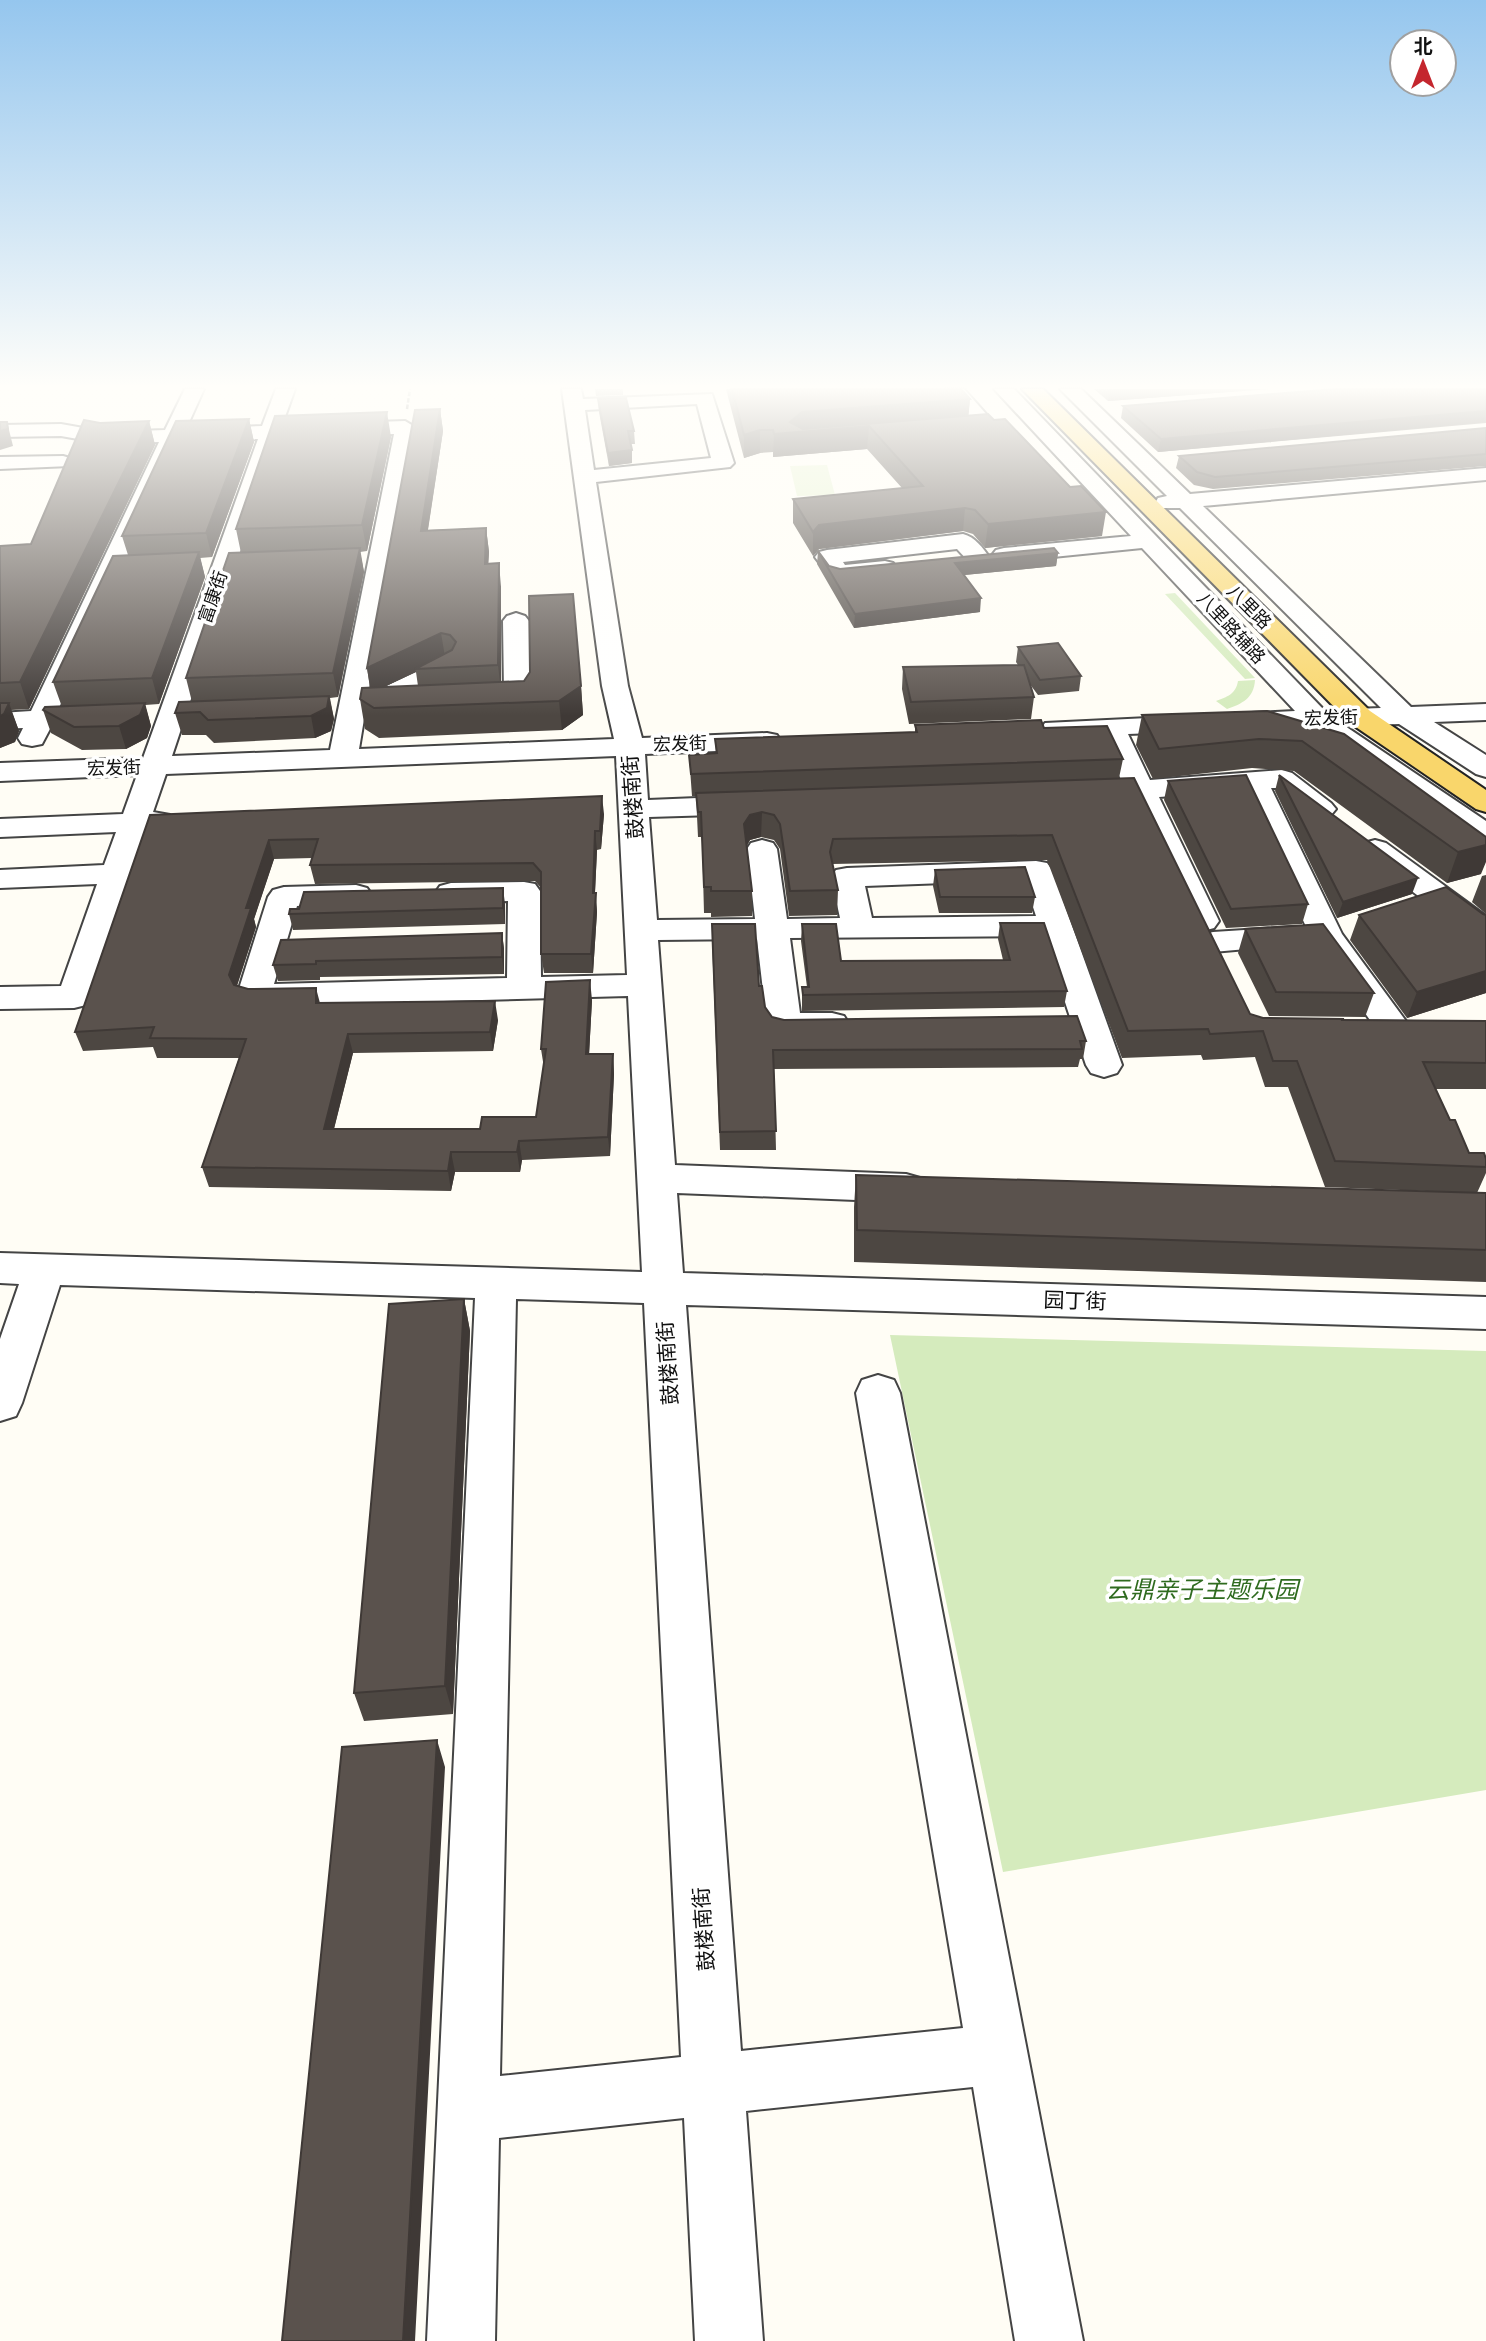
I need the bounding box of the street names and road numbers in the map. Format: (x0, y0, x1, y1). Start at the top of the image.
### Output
street label: 富康街 (192, 567, 232, 626)
street label: 八里路 (1222, 579, 1277, 634)
street label: 八里路辅路 (1192, 586, 1271, 668)
street label: 宏发街 (1304, 704, 1358, 730)
street label: 宏发街 (653, 730, 707, 756)
street label: 宏发街 (87, 754, 141, 780)
street label: 鼓楼南街 (615, 754, 649, 840)
street label: 园丁街 (1043, 1285, 1107, 1315)
street label: 鼓楼南街 (650, 1320, 684, 1406)
street label: 鼓楼南街 (686, 1886, 720, 1972)

